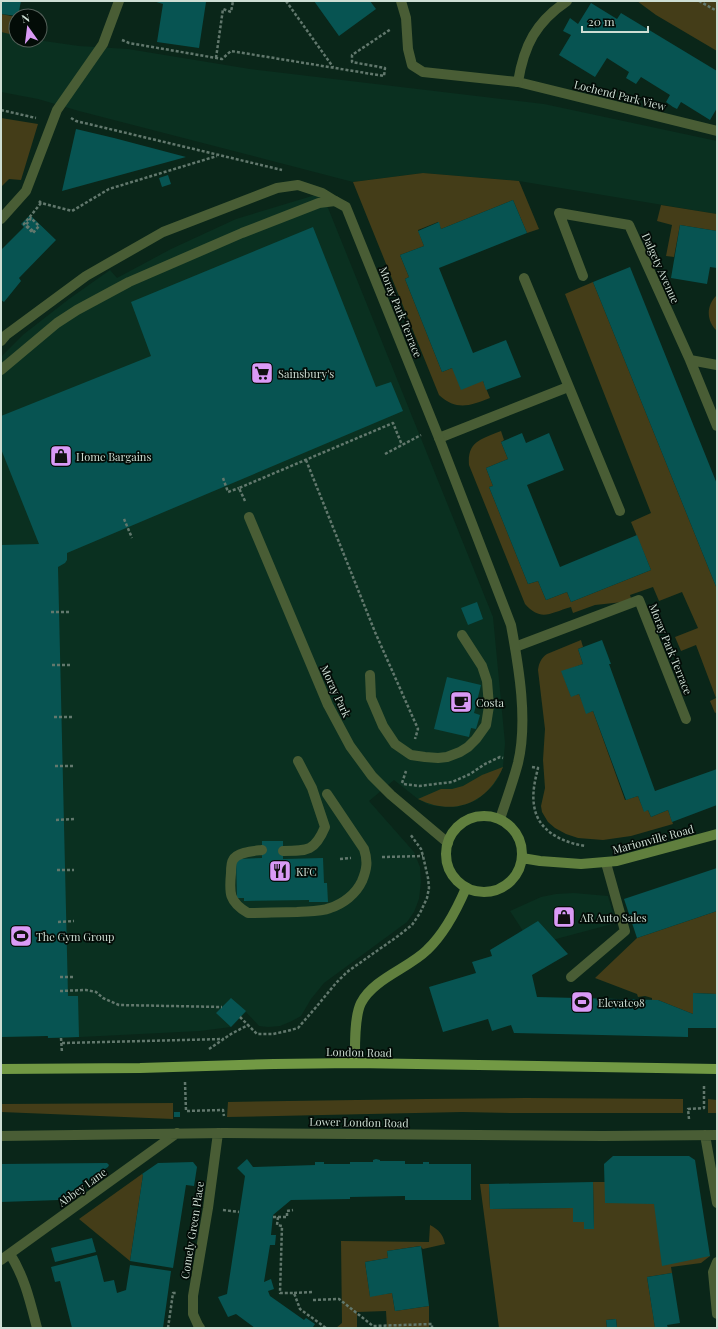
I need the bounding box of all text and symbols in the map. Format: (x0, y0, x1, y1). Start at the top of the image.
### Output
north arrow (8, 8, 48, 48)
scale bar (582, 8, 648, 34)
text: N (20, 10, 31, 26)
text: 20 m (588, 13, 615, 29)
street label: Lochend Park View (572, 76, 668, 114)
street label: Dalgety Avenue (639, 230, 683, 306)
street label: Moray Park Terrace (376, 264, 426, 360)
supermarket icon: Sainsbury's (249, 360, 275, 386)
place label: Sainsbury's (278, 366, 334, 381)
shop icon: Home Bargains (48, 443, 74, 469)
place label: Home Bargains (76, 449, 151, 464)
street label: Moray Park Terrace (646, 601, 696, 697)
street label: Moray Park (317, 662, 355, 720)
cafe icon: Costa (448, 689, 474, 715)
place label: Costa (476, 695, 504, 710)
street label: Marionville Road (611, 821, 696, 857)
restaurant icon: KFC (267, 858, 293, 884)
place label: KFC (296, 864, 317, 879)
shop icon: AR Auto Sales (551, 904, 577, 930)
place label: AR Auto Sales (579, 910, 647, 925)
sports icon: The Gym Group (8, 923, 34, 949)
place label: The Gym Group (36, 929, 115, 944)
sports icon: Elevate98 (569, 989, 595, 1015)
place label: Elevate98 (598, 995, 645, 1010)
street label: London Road (326, 1044, 393, 1060)
street label: Lower London Road (309, 1114, 410, 1130)
street label: Abbey Lane (54, 1164, 110, 1210)
street label: Comely Green Place (177, 1180, 207, 1280)

